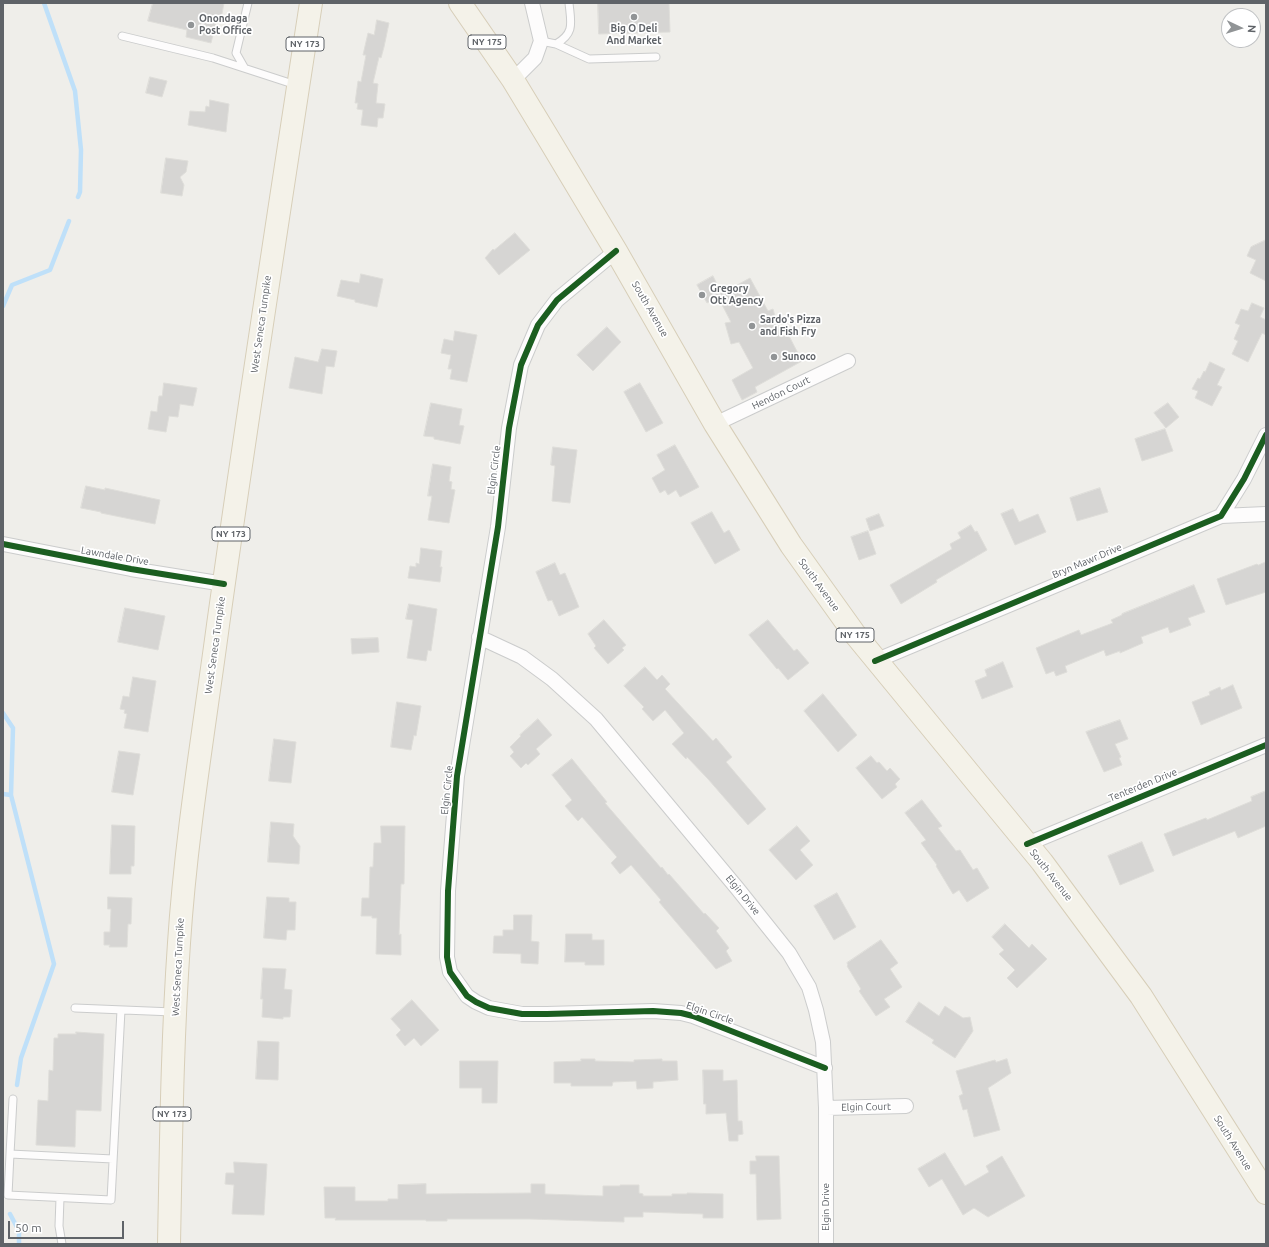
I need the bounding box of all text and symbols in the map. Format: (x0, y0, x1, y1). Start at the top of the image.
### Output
north arrow (1221, 8, 1261, 48)
marker: Big O Deli And Market (629, 12, 639, 22)
place label: Onondaga Post Office (199, 13, 252, 36)
marker: Onondaga Post Office (186, 20, 196, 30)
place label: Big O Deli And Market (606, 23, 662, 46)
text: N (1246, 24, 1258, 33)
road number: NY 175 (468, 35, 506, 49)
road number: NY 173 (286, 37, 324, 51)
street label: West Seneca Turnpike (248, 274, 274, 374)
street label: South Avenue (629, 279, 671, 339)
place label: Gregory Ott Agency (710, 283, 764, 306)
marker: Gregory Ott Agency (697, 290, 707, 300)
place label: Sardo's Pizza and Fish Fry (760, 314, 821, 338)
marker: Sardo's Pizza and Fish Fry (747, 321, 757, 331)
place label: Sunoco (782, 351, 816, 363)
marker: Sunoco (769, 352, 779, 362)
street label: Hendon Court (750, 374, 812, 412)
street label: Elgin Circle (485, 445, 503, 495)
road number: NY 173 (212, 527, 250, 541)
street label: Bryn Mawr Drive (1050, 541, 1124, 581)
street label: Lawndale Drive (80, 544, 150, 568)
street label: South Avenue (796, 556, 842, 614)
street label: West Seneca Turnpike (202, 595, 228, 695)
road number: NY 175 (836, 628, 874, 642)
street label: Elgin Circle (438, 765, 456, 815)
street label: Tenterden Drive (1107, 766, 1179, 804)
street label: South Avenue (1027, 847, 1075, 903)
street label: Elgin Drive (723, 873, 763, 917)
street label: West Seneca Turnpike (169, 918, 187, 1016)
street label: Elgin Circle (685, 999, 735, 1027)
street label: Elgin Court (841, 1101, 891, 1113)
road number: NY 173 (153, 1107, 191, 1121)
street label: South Avenue (1211, 1113, 1255, 1173)
street label: Elgin Drive (820, 1183, 832, 1231)
scale bar (10, 1213, 126, 1239)
text: 50 m (15, 1221, 42, 1234)

